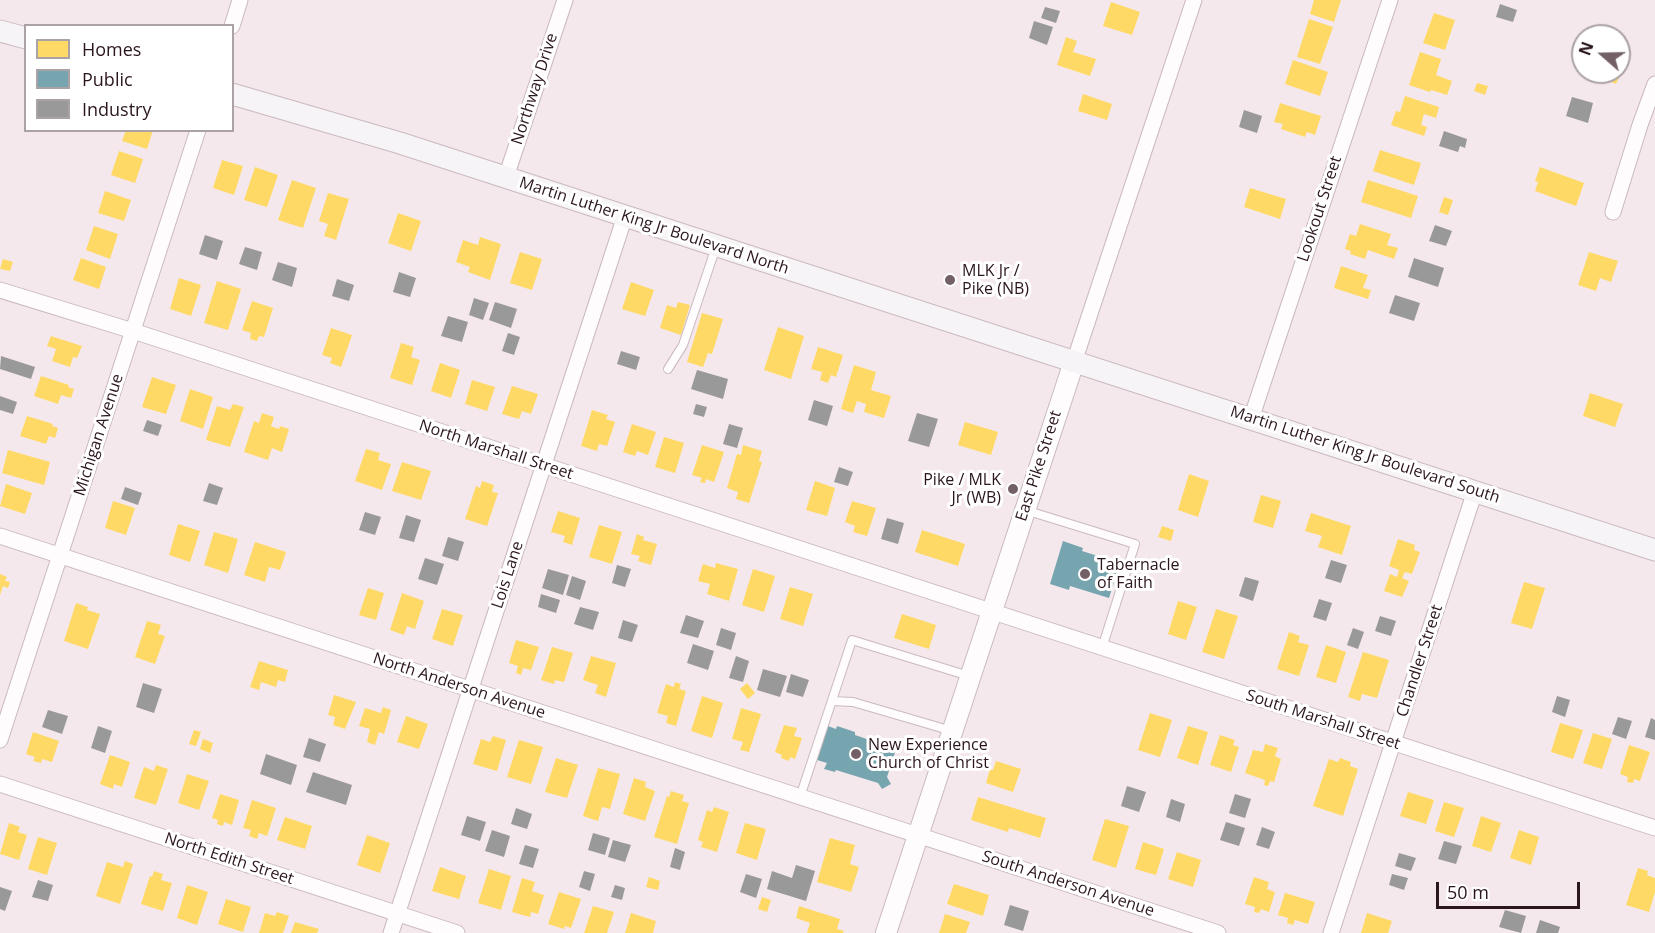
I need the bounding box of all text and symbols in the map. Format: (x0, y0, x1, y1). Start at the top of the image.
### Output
legend (24, 24, 234, 132)
north arrow (1571, 24, 1631, 84)
street label: Northway Drive (508, 31, 562, 147)
text: Homes (82, 37, 141, 61)
text: N (1573, 39, 1599, 58)
text: Public (82, 67, 133, 91)
text: Industry (82, 97, 152, 121)
street label: Lookout Street (1294, 154, 1346, 264)
street label: Martin Luther King Jr Boulevard North (517, 173, 791, 279)
place label: MLK Jr / Pike (NB) (962, 261, 1029, 299)
marker: MLK Jr / Pike (NB) (943, 273, 957, 287)
street label: Michigan Avenue (70, 372, 128, 498)
street label: Martin Luther King Jr Boulevard South (1228, 402, 1502, 508)
street label: East Pike Street (1012, 408, 1066, 524)
street label: North Marshall Street (416, 416, 576, 484)
place label: Pike / MLK Jr (WB) (923, 470, 1001, 508)
marker: Pike / MLK Jr (WB) (1006, 482, 1020, 496)
street label: Lois Lane (488, 539, 528, 611)
place label: Tabernacle of Faith (1097, 555, 1179, 593)
marker: Tabernacle of Faith (1078, 567, 1092, 581)
street label: Chandler Street (1393, 602, 1447, 720)
street label: North Anderson Avenue (370, 649, 548, 723)
street label: South Marshall Street (1243, 686, 1403, 754)
place label: New Experience Church of Christ (868, 735, 989, 773)
marker: New Experience Church of Christ (849, 747, 863, 761)
street label: North Edith Street (162, 829, 296, 889)
street label: South Anderson Avenue (979, 847, 1157, 921)
scale bar (1439, 870, 1583, 908)
text: 50 m (1447, 880, 1489, 904)

